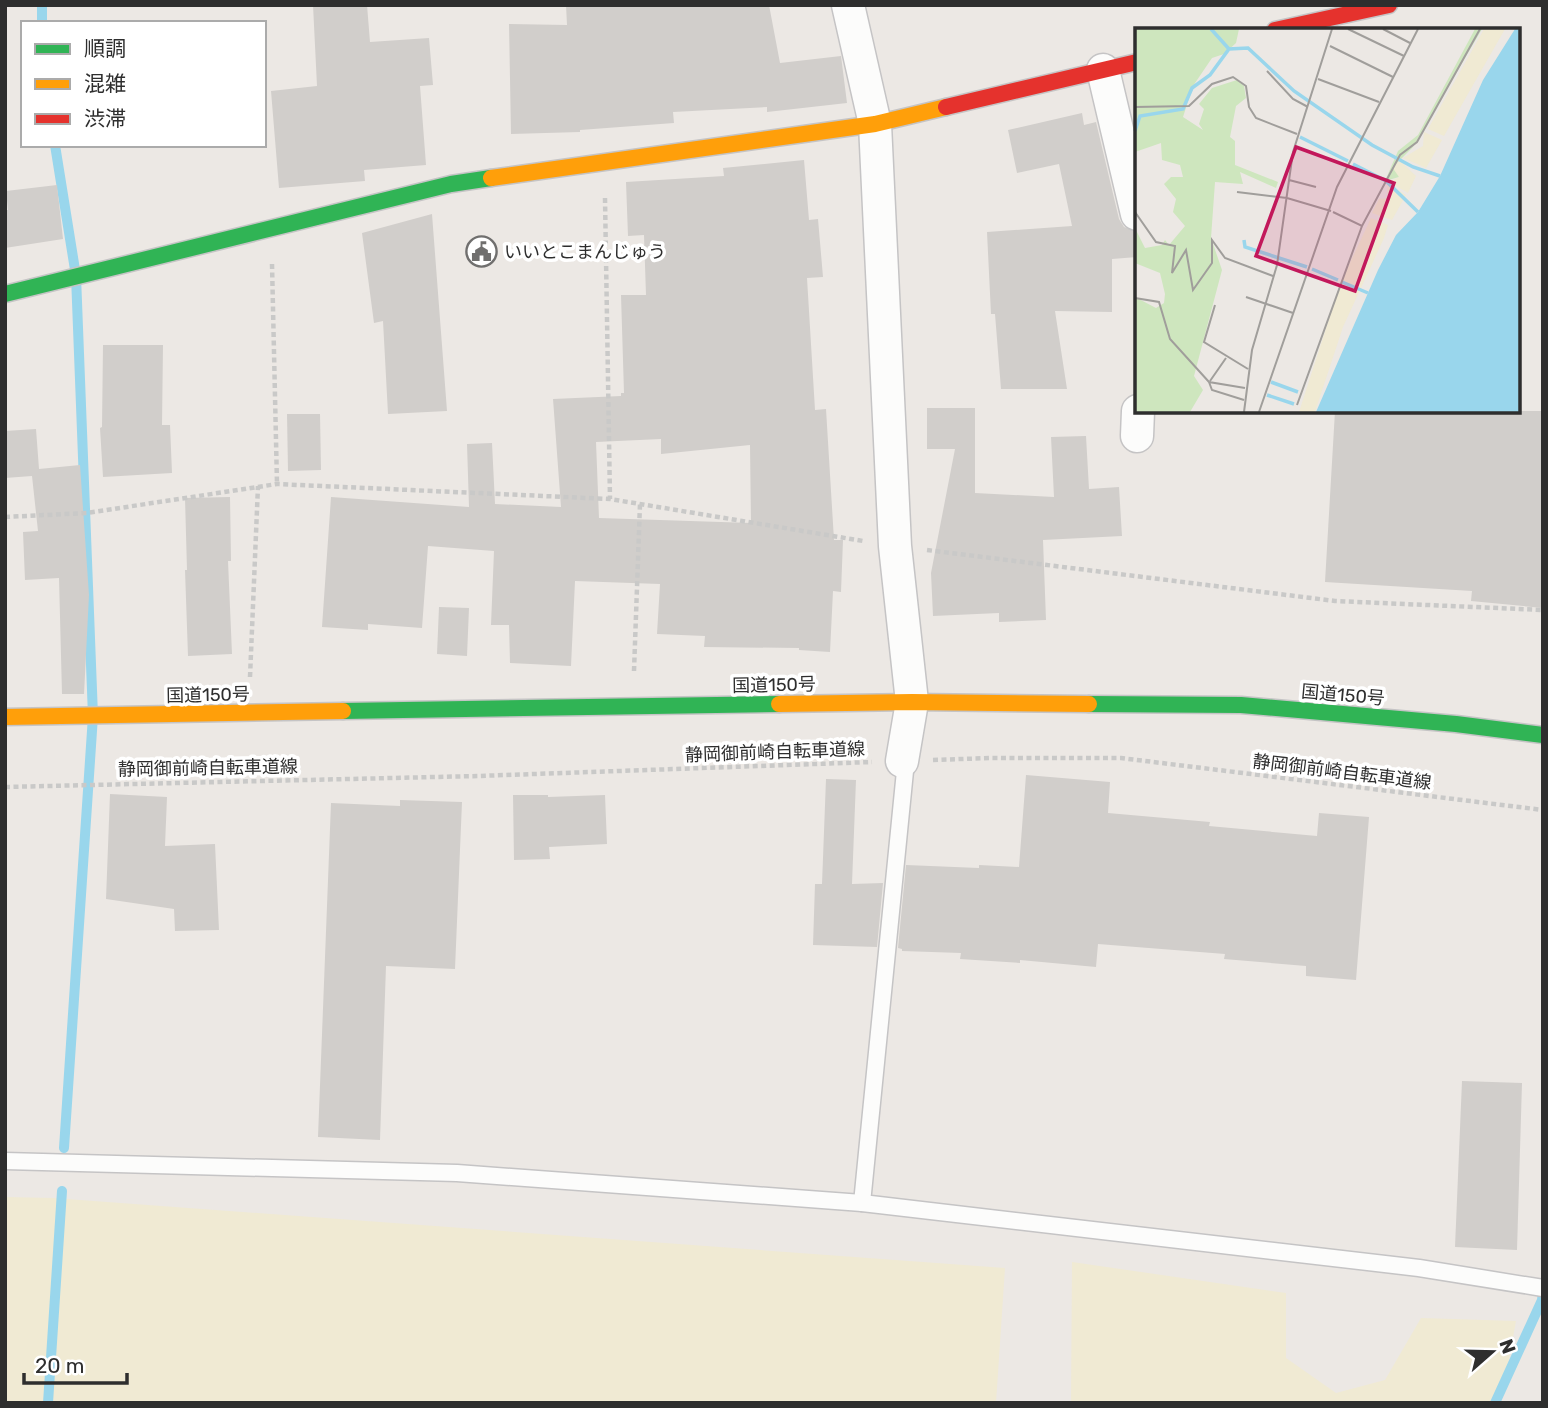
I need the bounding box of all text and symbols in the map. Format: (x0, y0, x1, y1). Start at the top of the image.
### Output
legend (21, 21, 266, 147)
inset map (1135, 28, 1520, 413)
text: 順調 (84, 36, 126, 61)
text: 混雑 (84, 71, 126, 96)
text: 渋滞 (84, 106, 126, 131)
public building icon: いいとこまんじゅう (464, 235, 498, 269)
place label: いいとこまんじゅう (504, 241, 666, 263)
street label: 国道150号 (732, 673, 816, 697)
street label: 国道150号 (1300, 680, 1386, 710)
street label: 国道150号 (166, 683, 250, 707)
street label: 静岡御前崎自転車道線 (685, 738, 865, 766)
street label: 静岡御前崎自転車道線 (1251, 750, 1433, 794)
street label: 静岡御前崎自転車道線 (118, 755, 298, 781)
north arrow (1457, 1317, 1527, 1387)
text: N (1494, 1336, 1521, 1357)
scale bar (24, 1342, 128, 1386)
text: 20 m (35, 1353, 84, 1378)

